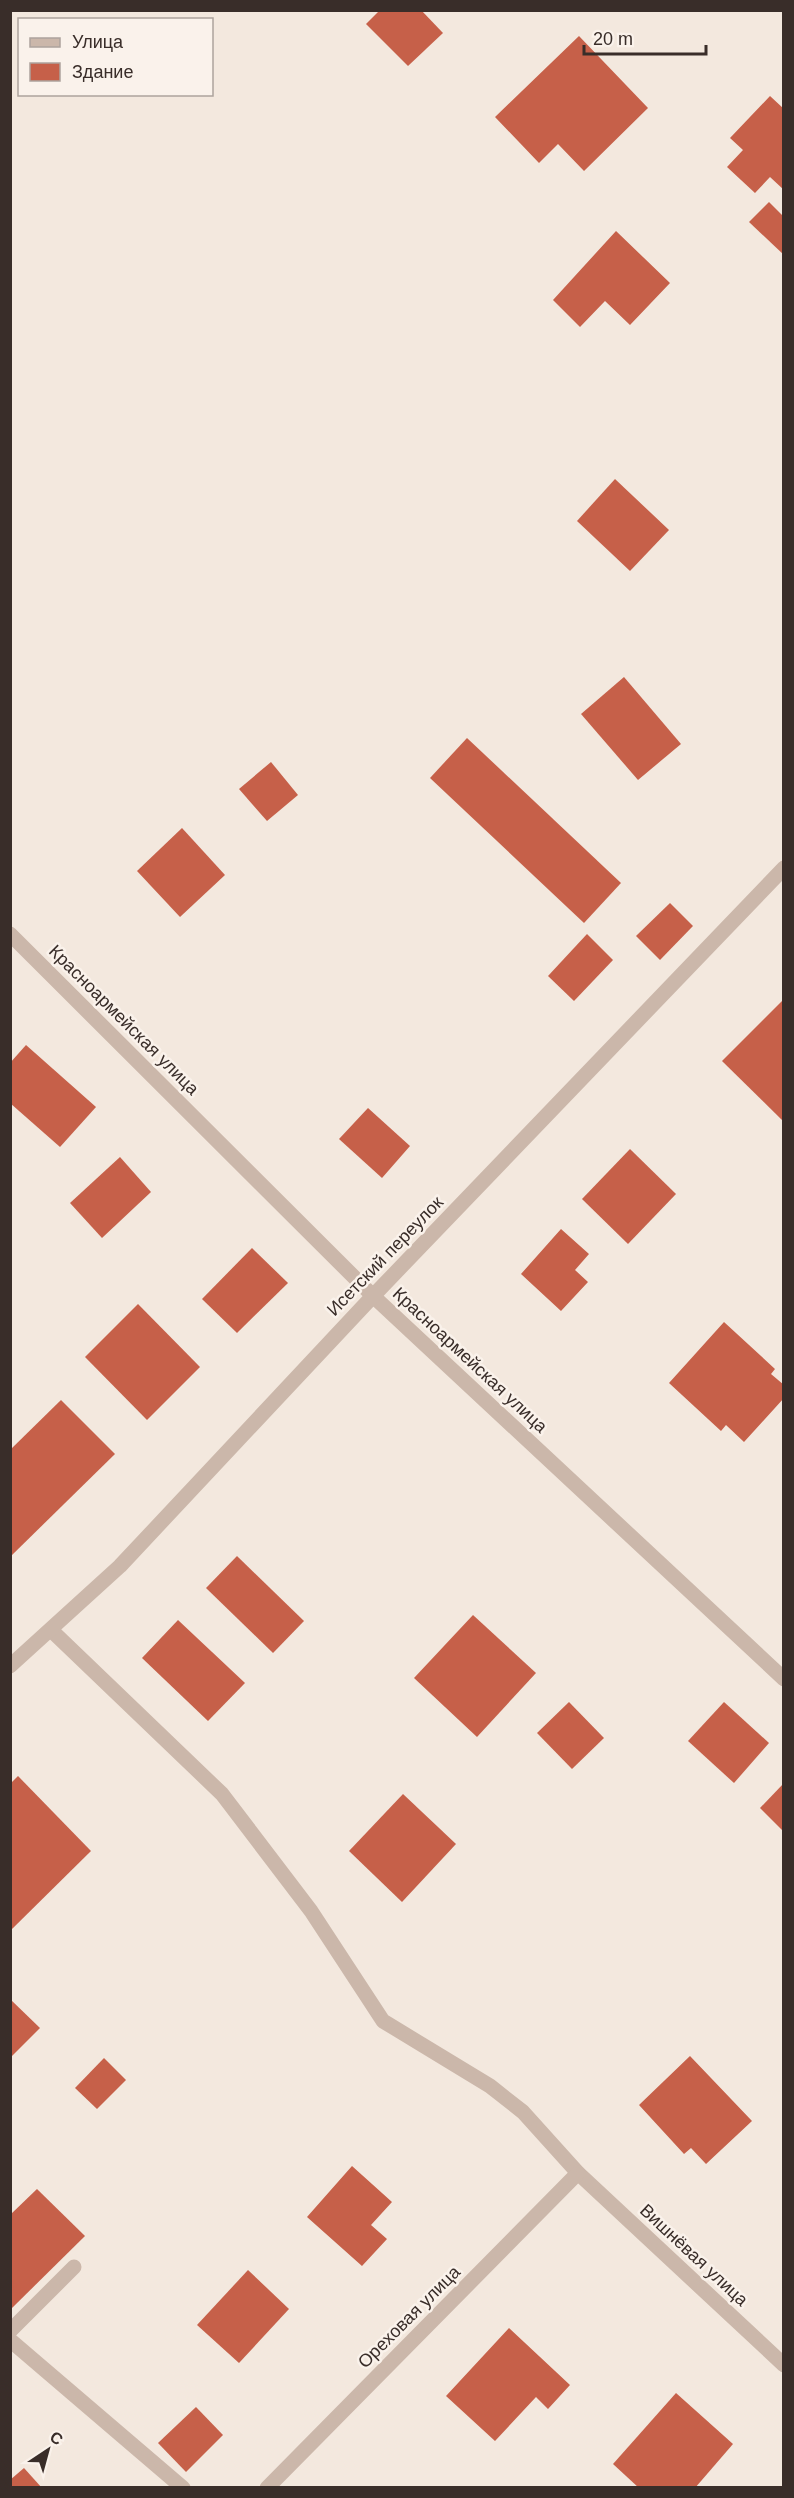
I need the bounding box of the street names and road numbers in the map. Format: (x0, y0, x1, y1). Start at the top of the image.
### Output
street label: Красноармейская улица (45, 941, 204, 1100)
street label: Исетский переулок (323, 1192, 447, 1320)
street label: Красноармейская улица (389, 1283, 552, 1437)
street label: Вишнёвая улица (636, 2200, 753, 2311)
street label: Ореховая улица (354, 2261, 465, 2372)

